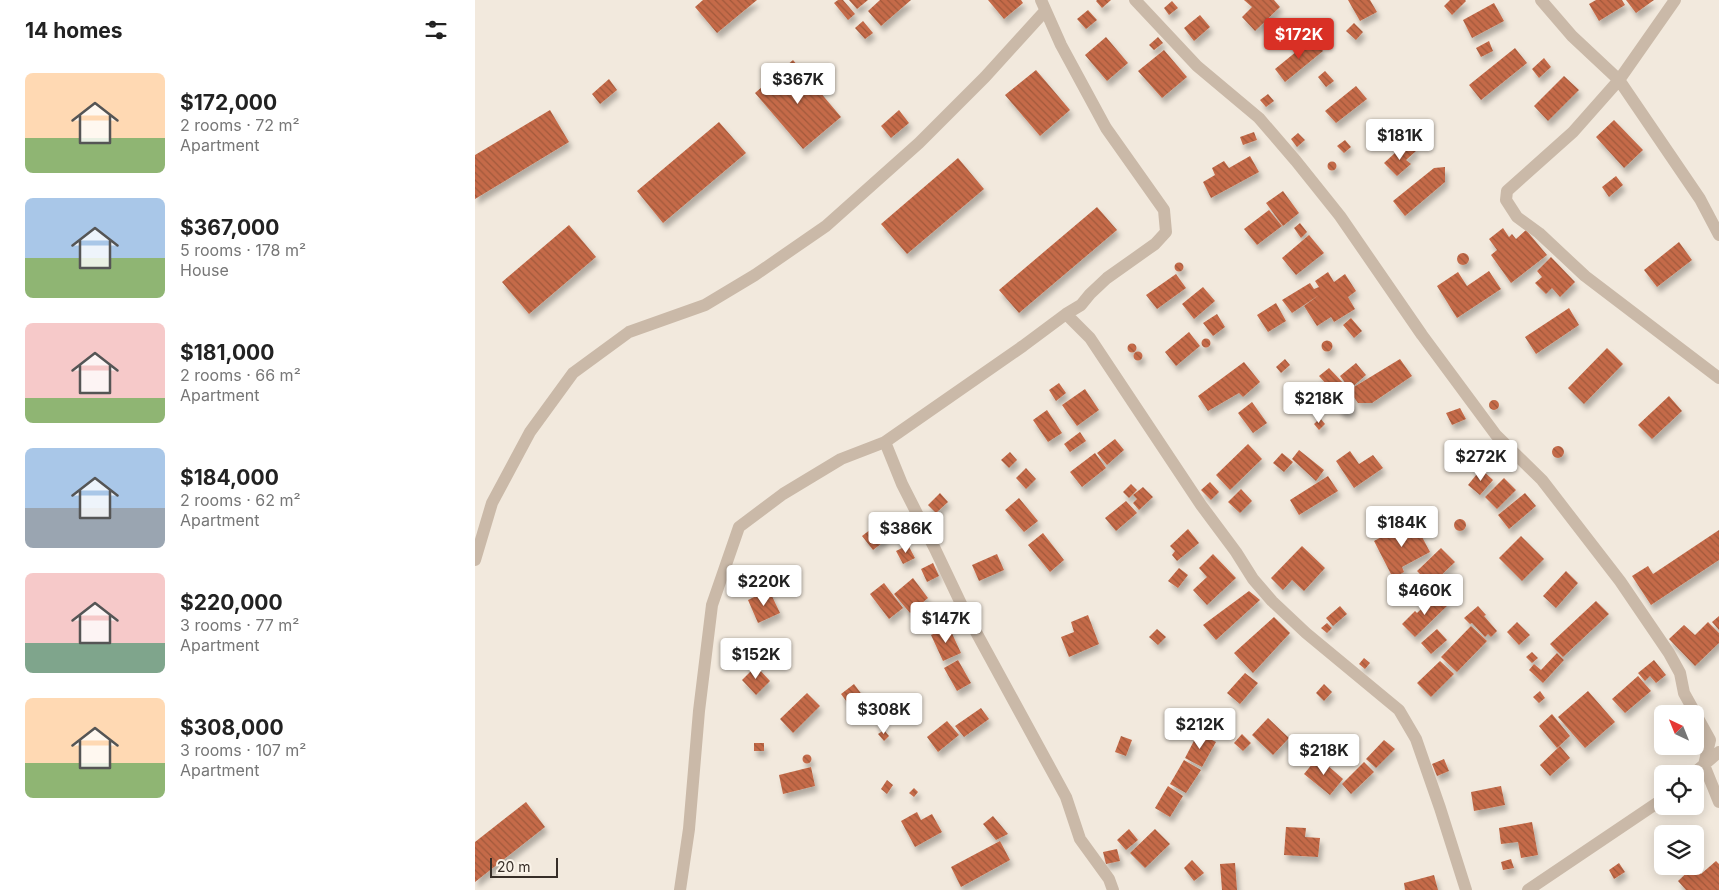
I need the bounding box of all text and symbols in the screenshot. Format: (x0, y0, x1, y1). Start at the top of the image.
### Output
icon: filters (422, 16, 450, 44)
text: 14 homes (25, 18, 123, 43)
pin: $172K (1264, 18, 1334, 60)
text: $172K (1275, 24, 1323, 44)
pin: $367K (763, 62, 833, 105)
text: $367K (772, 69, 824, 89)
text: $172,000 (180, 90, 277, 115)
icon: home (65, 93, 125, 153)
text: 2 rooms · 72 m² (180, 115, 300, 135)
pin: $181K (1365, 119, 1435, 161)
text: $181K (1377, 125, 1423, 145)
text: Apartment (180, 135, 260, 155)
text: $367,000 (180, 215, 279, 240)
icon: home (65, 218, 125, 278)
text: 5 rooms · 178 m² (180, 240, 306, 260)
text: House (180, 260, 229, 280)
text: $181,000 (180, 340, 274, 365)
icon: home (65, 343, 125, 403)
text: 2 rooms · 66 m² (180, 365, 301, 385)
pin: $218K (1284, 382, 1354, 424)
text: Apartment (180, 385, 260, 405)
text: $218K (1294, 388, 1344, 408)
pin: $272K (1446, 440, 1516, 482)
text: $272K (1455, 446, 1507, 466)
text: $184,000 (180, 465, 279, 490)
icon: home (65, 468, 125, 528)
text: 2 rooms · 62 m² (180, 490, 301, 510)
pin: $184K (1367, 506, 1437, 548)
text: Apartment (180, 510, 260, 530)
pin: $386K (871, 512, 941, 554)
text: $184K (1377, 512, 1427, 532)
text: $386K (879, 518, 933, 538)
pin: $220K (729, 564, 799, 607)
text: $220K (738, 571, 790, 591)
pin: $460K (1390, 574, 1460, 616)
text: $460K (1398, 580, 1452, 600)
text: $220,000 (180, 590, 283, 615)
icon: home (65, 593, 125, 653)
pin: $147K (911, 602, 981, 644)
text: $147K (921, 608, 971, 628)
text: 3 rooms · 77 m² (180, 615, 299, 635)
text: Apartment (180, 635, 260, 655)
pin: $152K (721, 638, 791, 680)
text: $152K (731, 644, 781, 664)
pin: $308K (849, 692, 919, 735)
text: $308K (857, 699, 911, 719)
north arrow (1654, 705, 1704, 755)
map controls (1654, 705, 1704, 875)
pin: $212K (1165, 708, 1235, 750)
text: $212K (1175, 714, 1225, 734)
text: $308,000 (180, 715, 284, 740)
icon: home (65, 718, 125, 778)
pin: $218K (1289, 734, 1359, 776)
text: 3 rooms · 107 m² (180, 740, 306, 760)
text: $218K (1299, 740, 1349, 760)
text: Apartment (180, 760, 260, 780)
button: locate (1654, 765, 1704, 815)
button: layers (1654, 825, 1704, 875)
scale bar (490, 855, 557, 878)
text: 20 m (497, 858, 531, 875)

